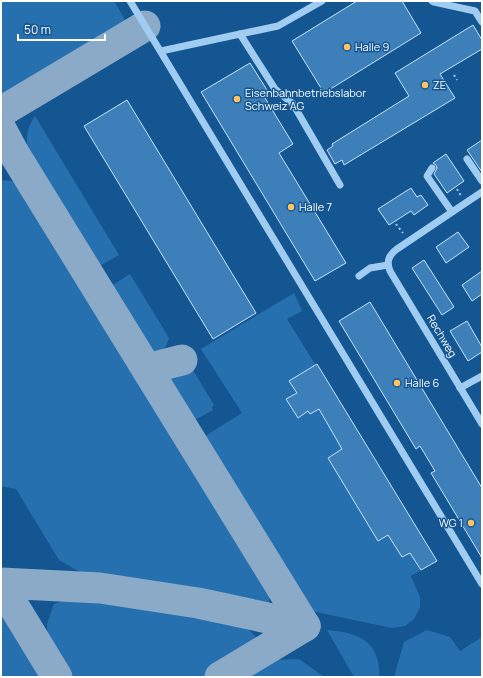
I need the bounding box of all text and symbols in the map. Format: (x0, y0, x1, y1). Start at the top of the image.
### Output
scale bar (18, 16, 105, 42)
text: 50 m (24, 21, 51, 38)
place label: Halle 9 (355, 39, 389, 54)
marker: Halle 9 (342, 42, 352, 52)
place label: ZE (433, 77, 446, 92)
marker: ZE (420, 80, 430, 90)
place label: Eisenbahnbetriebslabor Schweiz AG (245, 85, 366, 113)
marker: Eisenbahnbetriebslabor Schweiz AG (232, 94, 242, 104)
place label: Halle 7 (299, 199, 332, 214)
marker: Halle 7 (286, 202, 296, 212)
street label: Rechweg (424, 312, 461, 360)
place label: Halle 6 (405, 375, 439, 390)
marker: Halle 6 (392, 378, 402, 388)
place label: WG 1 (439, 515, 463, 530)
marker: WG 1 (466, 518, 476, 528)

